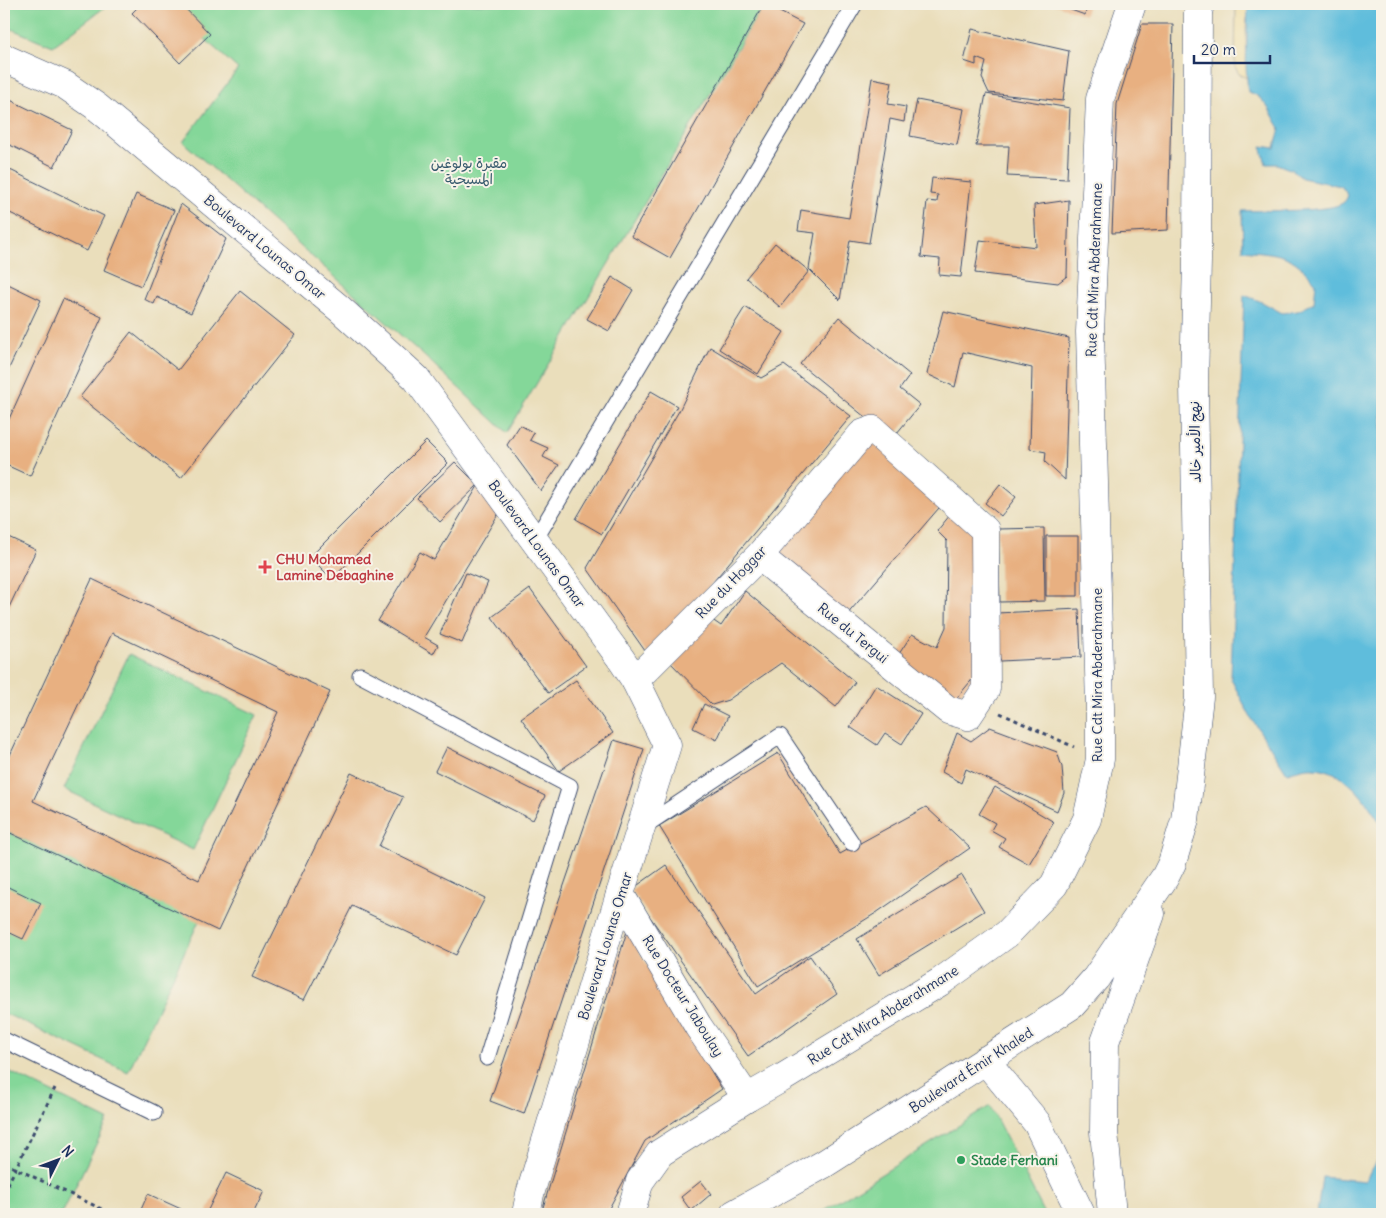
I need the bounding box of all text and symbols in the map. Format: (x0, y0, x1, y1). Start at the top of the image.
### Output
scale bar (1194, 32, 1270, 64)
text: 20 m (1201, 40, 1236, 59)
park label: مقبرة بولوغين المسيحية (431, 154, 507, 188)
street label: Rue Cdt Mira Abderahmane (1082, 182, 1106, 358)
street label: Boulevard Lounas Omar (200, 191, 330, 304)
street label: نهج الأمير خالد (1185, 401, 1206, 483)
street label: Boulevard Lounas Omar (485, 476, 590, 612)
street label: Rue du Hoggar (692, 541, 771, 622)
place label: CHU Mohamed Lamine Debaghine (276, 550, 394, 584)
marker: CHU Mohamed Lamine Debaghine (258, 560, 272, 574)
street label: Rue Cdt Mira Abderahmane (1088, 588, 1106, 762)
street label: Rue du Tergui (814, 599, 892, 667)
street label: Boulevard Lounas Omar (574, 870, 636, 1022)
street label: Rue Docteur Jaboulay (638, 932, 728, 1060)
street label: Rue Cdt Mira Abderahmane (804, 961, 962, 1069)
street label: Boulevard Émir Khaled (906, 1023, 1036, 1117)
north arrow (32, 1136, 82, 1186)
text: N (58, 1142, 78, 1161)
place label: Stade Ferhani (971, 1151, 1058, 1169)
marker: Stade Ferhani (955, 1154, 967, 1166)

